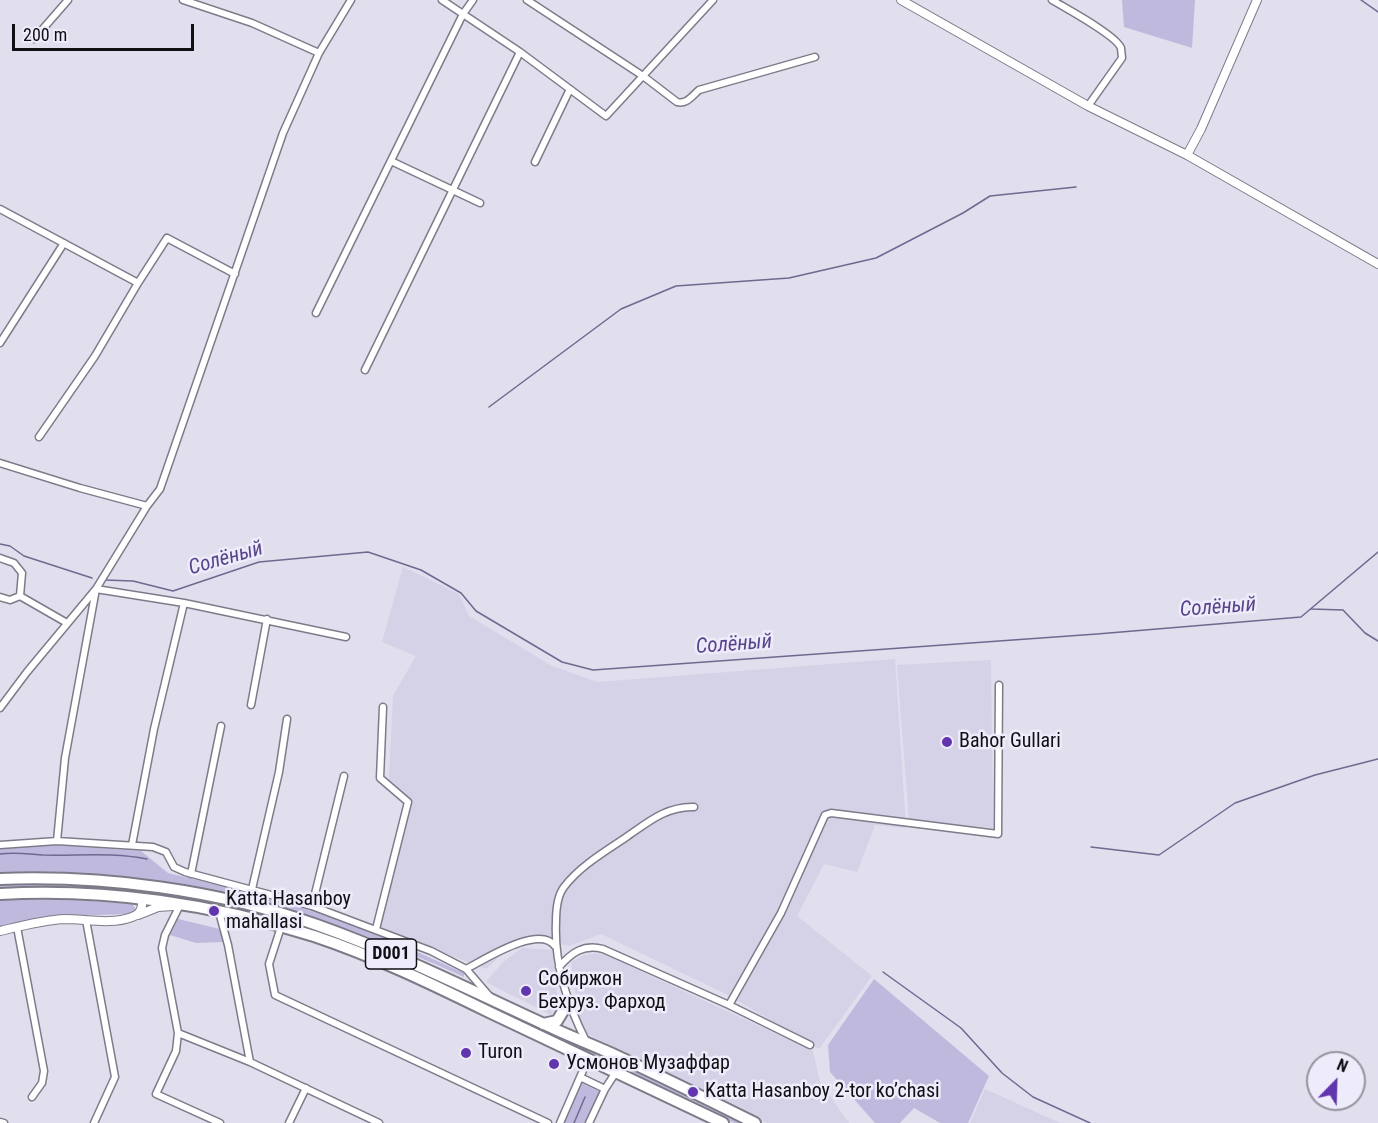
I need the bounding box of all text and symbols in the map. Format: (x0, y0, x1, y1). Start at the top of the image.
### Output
scale bar (15, 12, 196, 50)
text: 200 m (23, 24, 67, 45)
water label: Солёный (186, 536, 266, 582)
water label: Солёный (1179, 593, 1257, 623)
water label: Солёный (695, 630, 773, 660)
place label: Bahor Gullari (959, 730, 1061, 754)
marker: Bahor Gullari (940, 735, 954, 749)
place label: Katta Hasanboy mahallasi (226, 888, 351, 935)
marker: Katta Hasanboy mahallasi (207, 904, 221, 918)
road number: D001 (366, 939, 416, 969)
place label: Собиржон Бехруз. Фарход (538, 968, 666, 1015)
marker: Собиржон Бехруз. Фарход (519, 984, 533, 998)
place label: Turon (478, 1041, 523, 1065)
marker: Turon (459, 1046, 473, 1060)
north arrow (1306, 1051, 1366, 1111)
place label: Усмонов Музаффар (566, 1052, 730, 1076)
text: N (1334, 1055, 1351, 1076)
marker: Усмонов Музаффар (547, 1057, 561, 1071)
place label: Katta Hasanboy 2-tor ko’chasi (705, 1080, 940, 1104)
marker: Katta Hasanboy 2-tor ko’chasi (686, 1085, 700, 1099)

